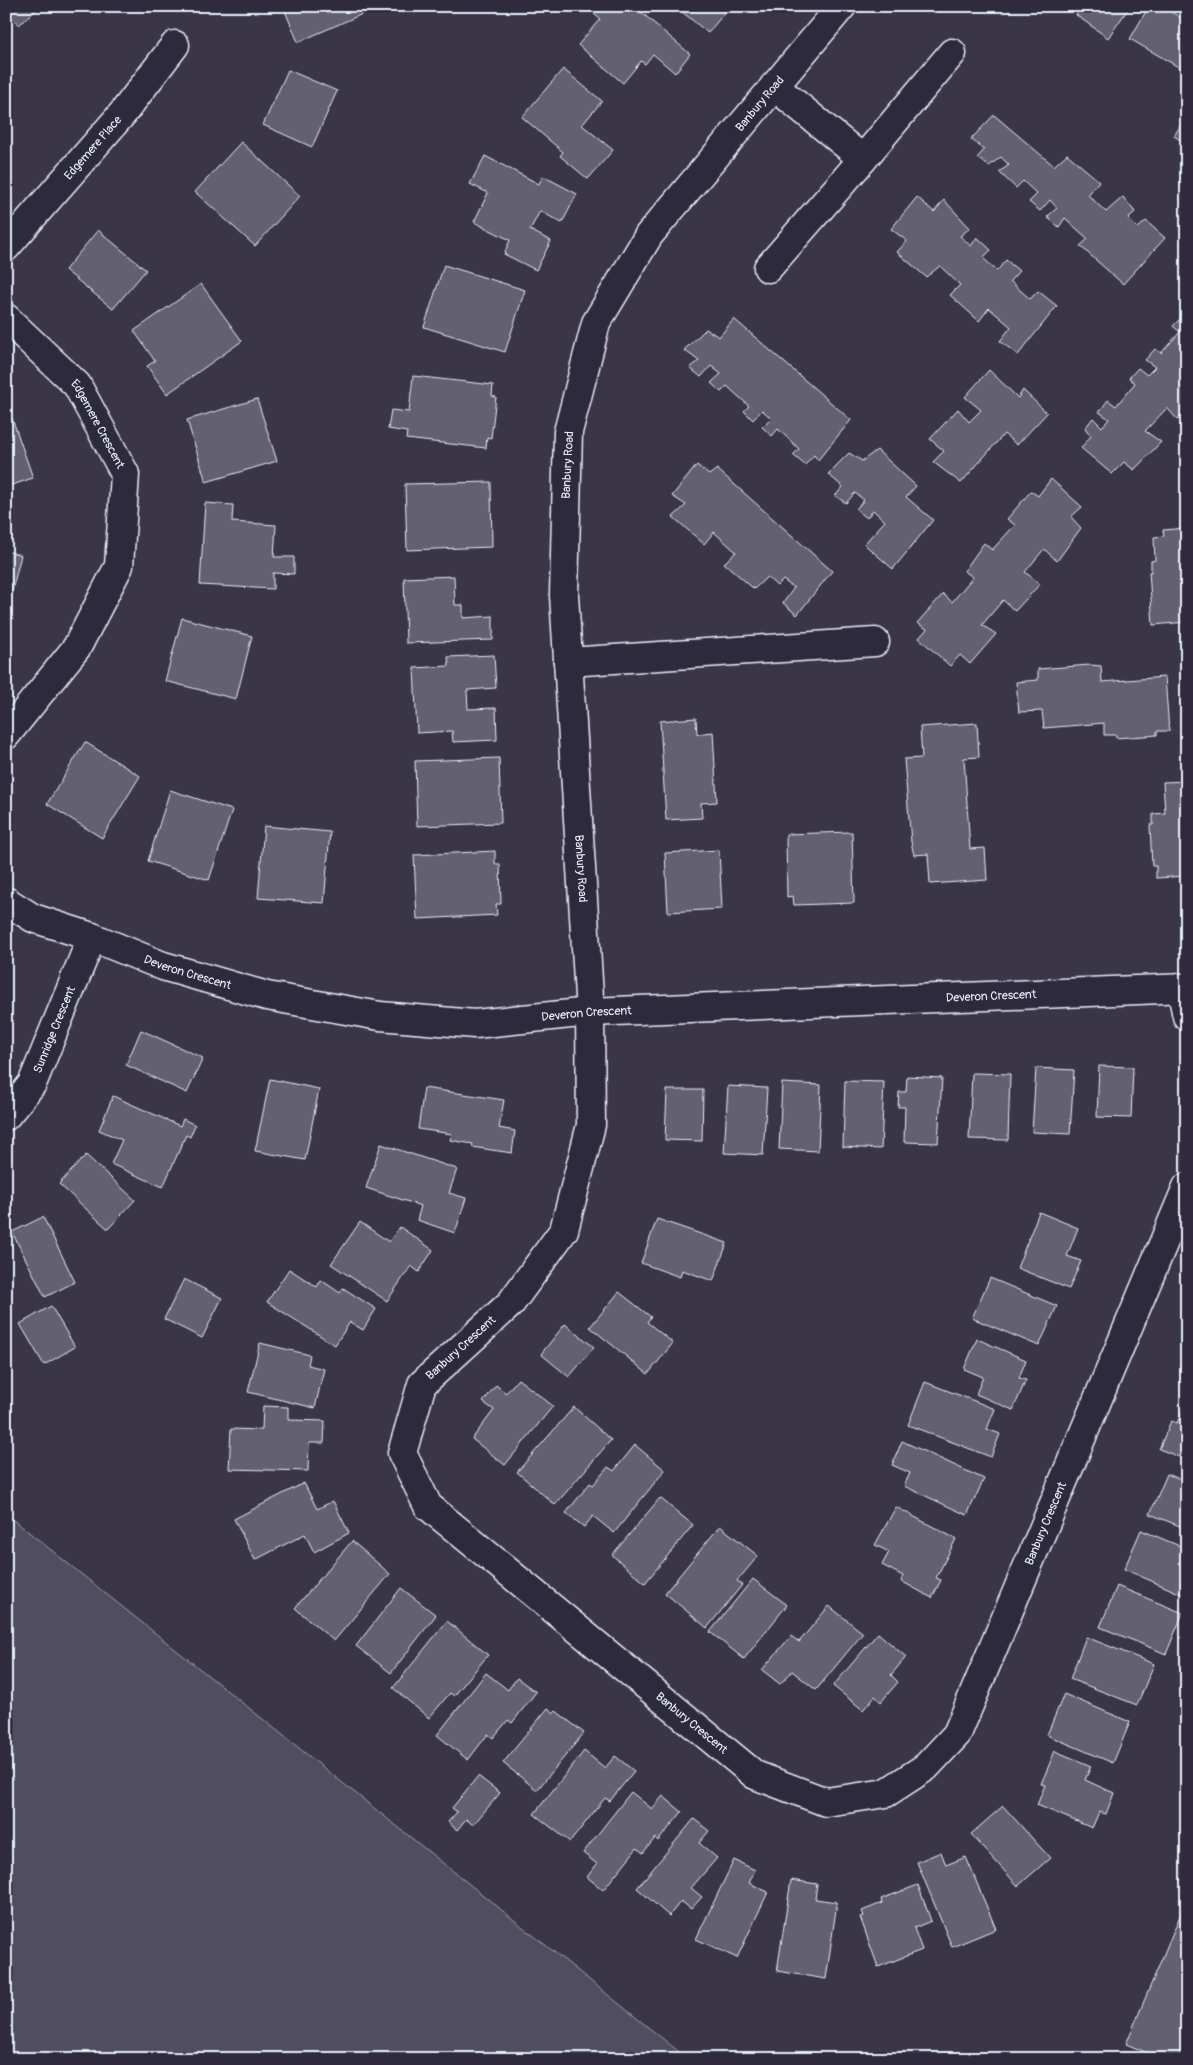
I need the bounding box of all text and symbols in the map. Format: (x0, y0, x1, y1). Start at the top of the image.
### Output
street label: Banbury Road (733, 73, 788, 135)
street label: Edgemere Place (61, 112, 125, 183)
street label: Edgemere Crescent (68, 376, 128, 471)
street label: Banbury Road (559, 431, 577, 499)
street label: Banbury Road (571, 834, 591, 903)
street label: Deveron Crescent (142, 952, 233, 993)
street label: Sunridge Crescent (30, 984, 79, 1075)
street label: Deveron Crescent (946, 987, 1037, 1005)
street label: Deveron Crescent (541, 1003, 632, 1025)
street label: Banbury Crescent (423, 1313, 499, 1383)
street label: Banbury Crescent (1021, 1479, 1070, 1567)
street label: Banbury Crescent (653, 1689, 731, 1757)

